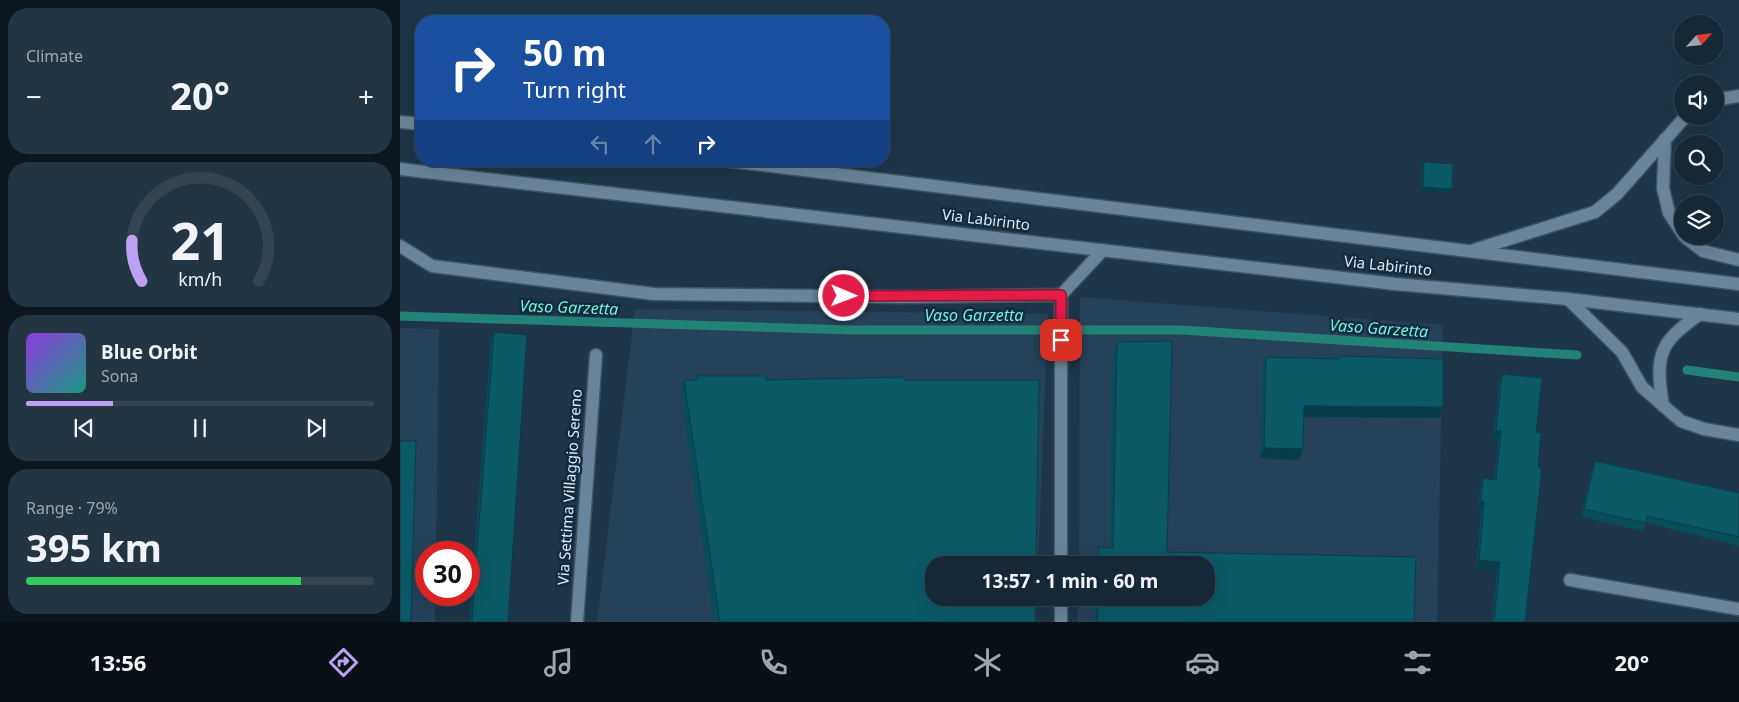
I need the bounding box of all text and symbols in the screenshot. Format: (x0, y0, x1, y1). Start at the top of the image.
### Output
north arrow (1674, 15, 1724, 65)
map controls (1674, 15, 1724, 245)
text: 50 m (523, 29, 606, 76)
icon: right (440, 35, 505, 100)
text: Climate (26, 45, 83, 67)
text: 20° (170, 69, 230, 121)
text: Turn right (523, 74, 626, 104)
button: sound (1674, 75, 1724, 125)
text: − (26, 77, 42, 115)
text: + (358, 77, 374, 115)
icon: left (586, 130, 614, 158)
icon: ahead (639, 130, 667, 158)
icon: right (692, 130, 720, 158)
button: search (1674, 135, 1724, 185)
button: layers (1674, 195, 1724, 245)
text: 21 (170, 204, 230, 275)
street label: Via Labirinto (941, 204, 1031, 234)
street label: Via Labirinto (1343, 250, 1433, 280)
text: km/h (178, 267, 222, 291)
position arrow (817, 269, 869, 321)
water label: Vaso Garzetta (519, 294, 619, 320)
water label: Vaso Garzetta (925, 304, 1023, 326)
water label: Vaso Garzetta (1329, 314, 1429, 342)
pin (1040, 319, 1082, 361)
icon: arrive (1047, 326, 1075, 354)
text: Blue Orbit (101, 339, 197, 365)
text: Sona (101, 365, 138, 387)
street label: Via Settima Villaggio Sereno (552, 388, 586, 586)
icon: previous (70, 414, 98, 442)
icon: pause (186, 414, 214, 442)
icon: next (302, 414, 330, 442)
text: Range · 79% (26, 497, 118, 519)
text: 395 km (26, 521, 162, 573)
speed limit sign: 30 (415, 541, 480, 606)
text: 13:57 · 1 min · 60 m (982, 568, 1158, 594)
icon: directions (326, 645, 361, 680)
icon: music (541, 645, 576, 680)
icon: phone (756, 645, 791, 680)
icon: climate (970, 645, 1005, 680)
icon: car (1185, 645, 1220, 680)
icon: filters (1400, 645, 1435, 680)
text: 13:56 (90, 647, 146, 677)
text: 20° (1615, 647, 1649, 677)

